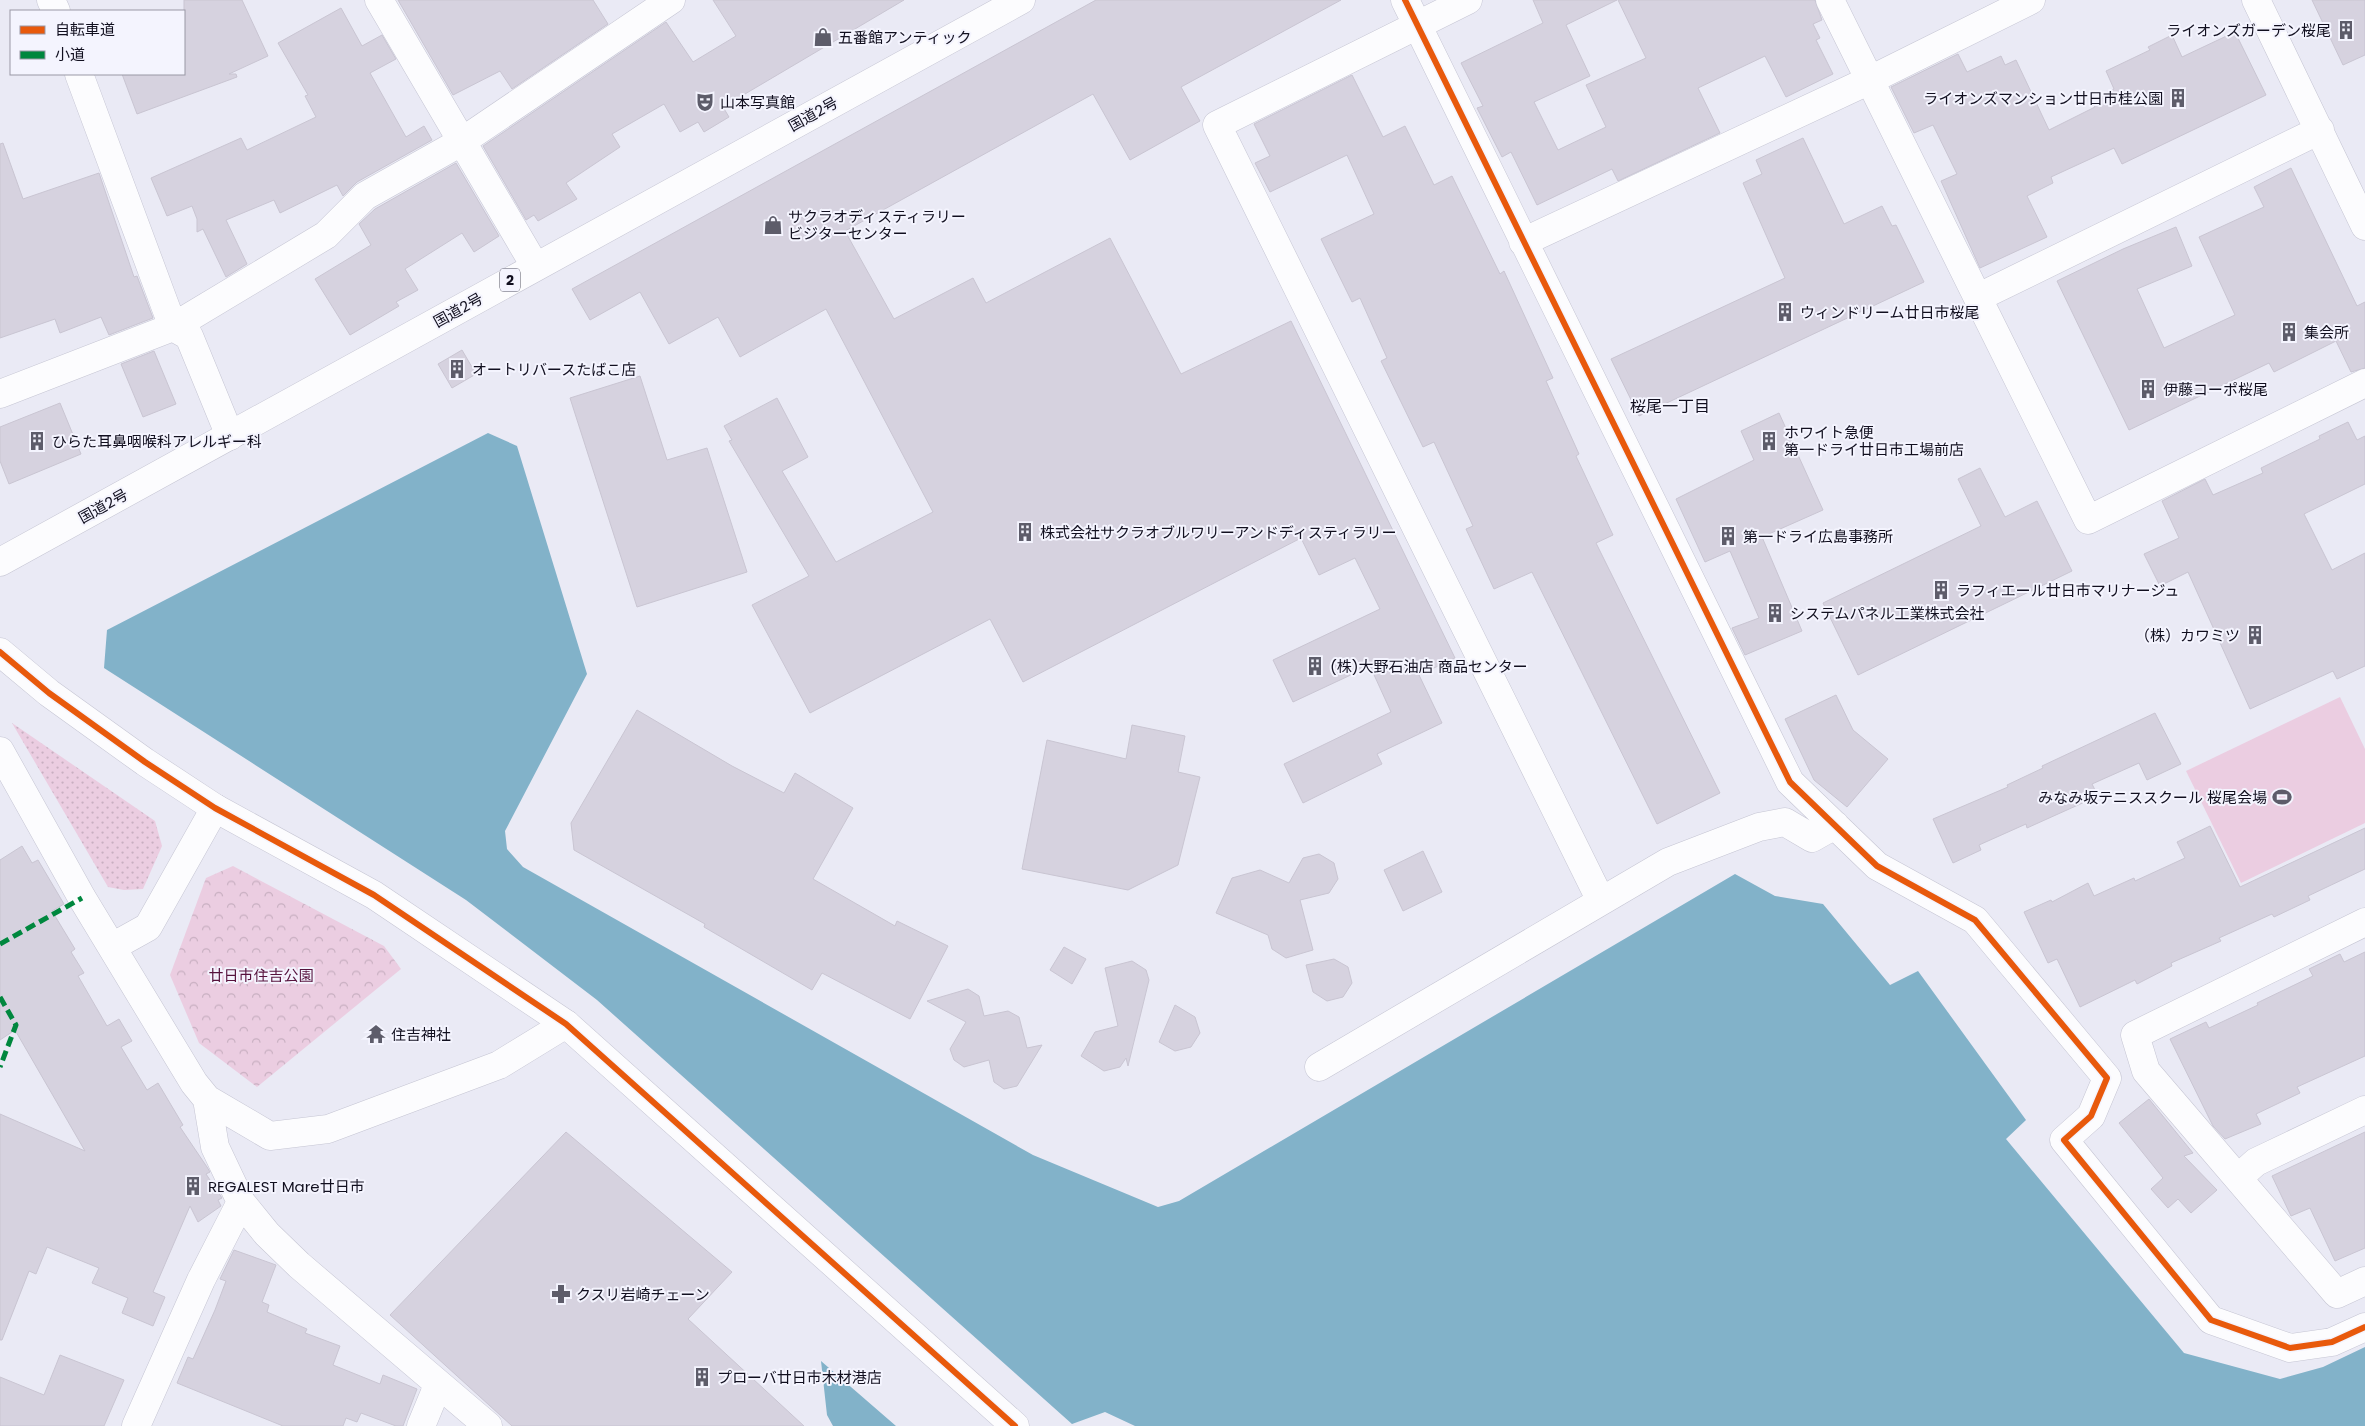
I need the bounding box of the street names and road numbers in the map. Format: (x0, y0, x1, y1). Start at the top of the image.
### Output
street label: 国道2号 (784, 92, 842, 136)
road number: 2 (500, 268, 520, 292)
street label: 国道2号 (429, 288, 487, 332)
street label: 国道2号 (74, 484, 132, 528)

